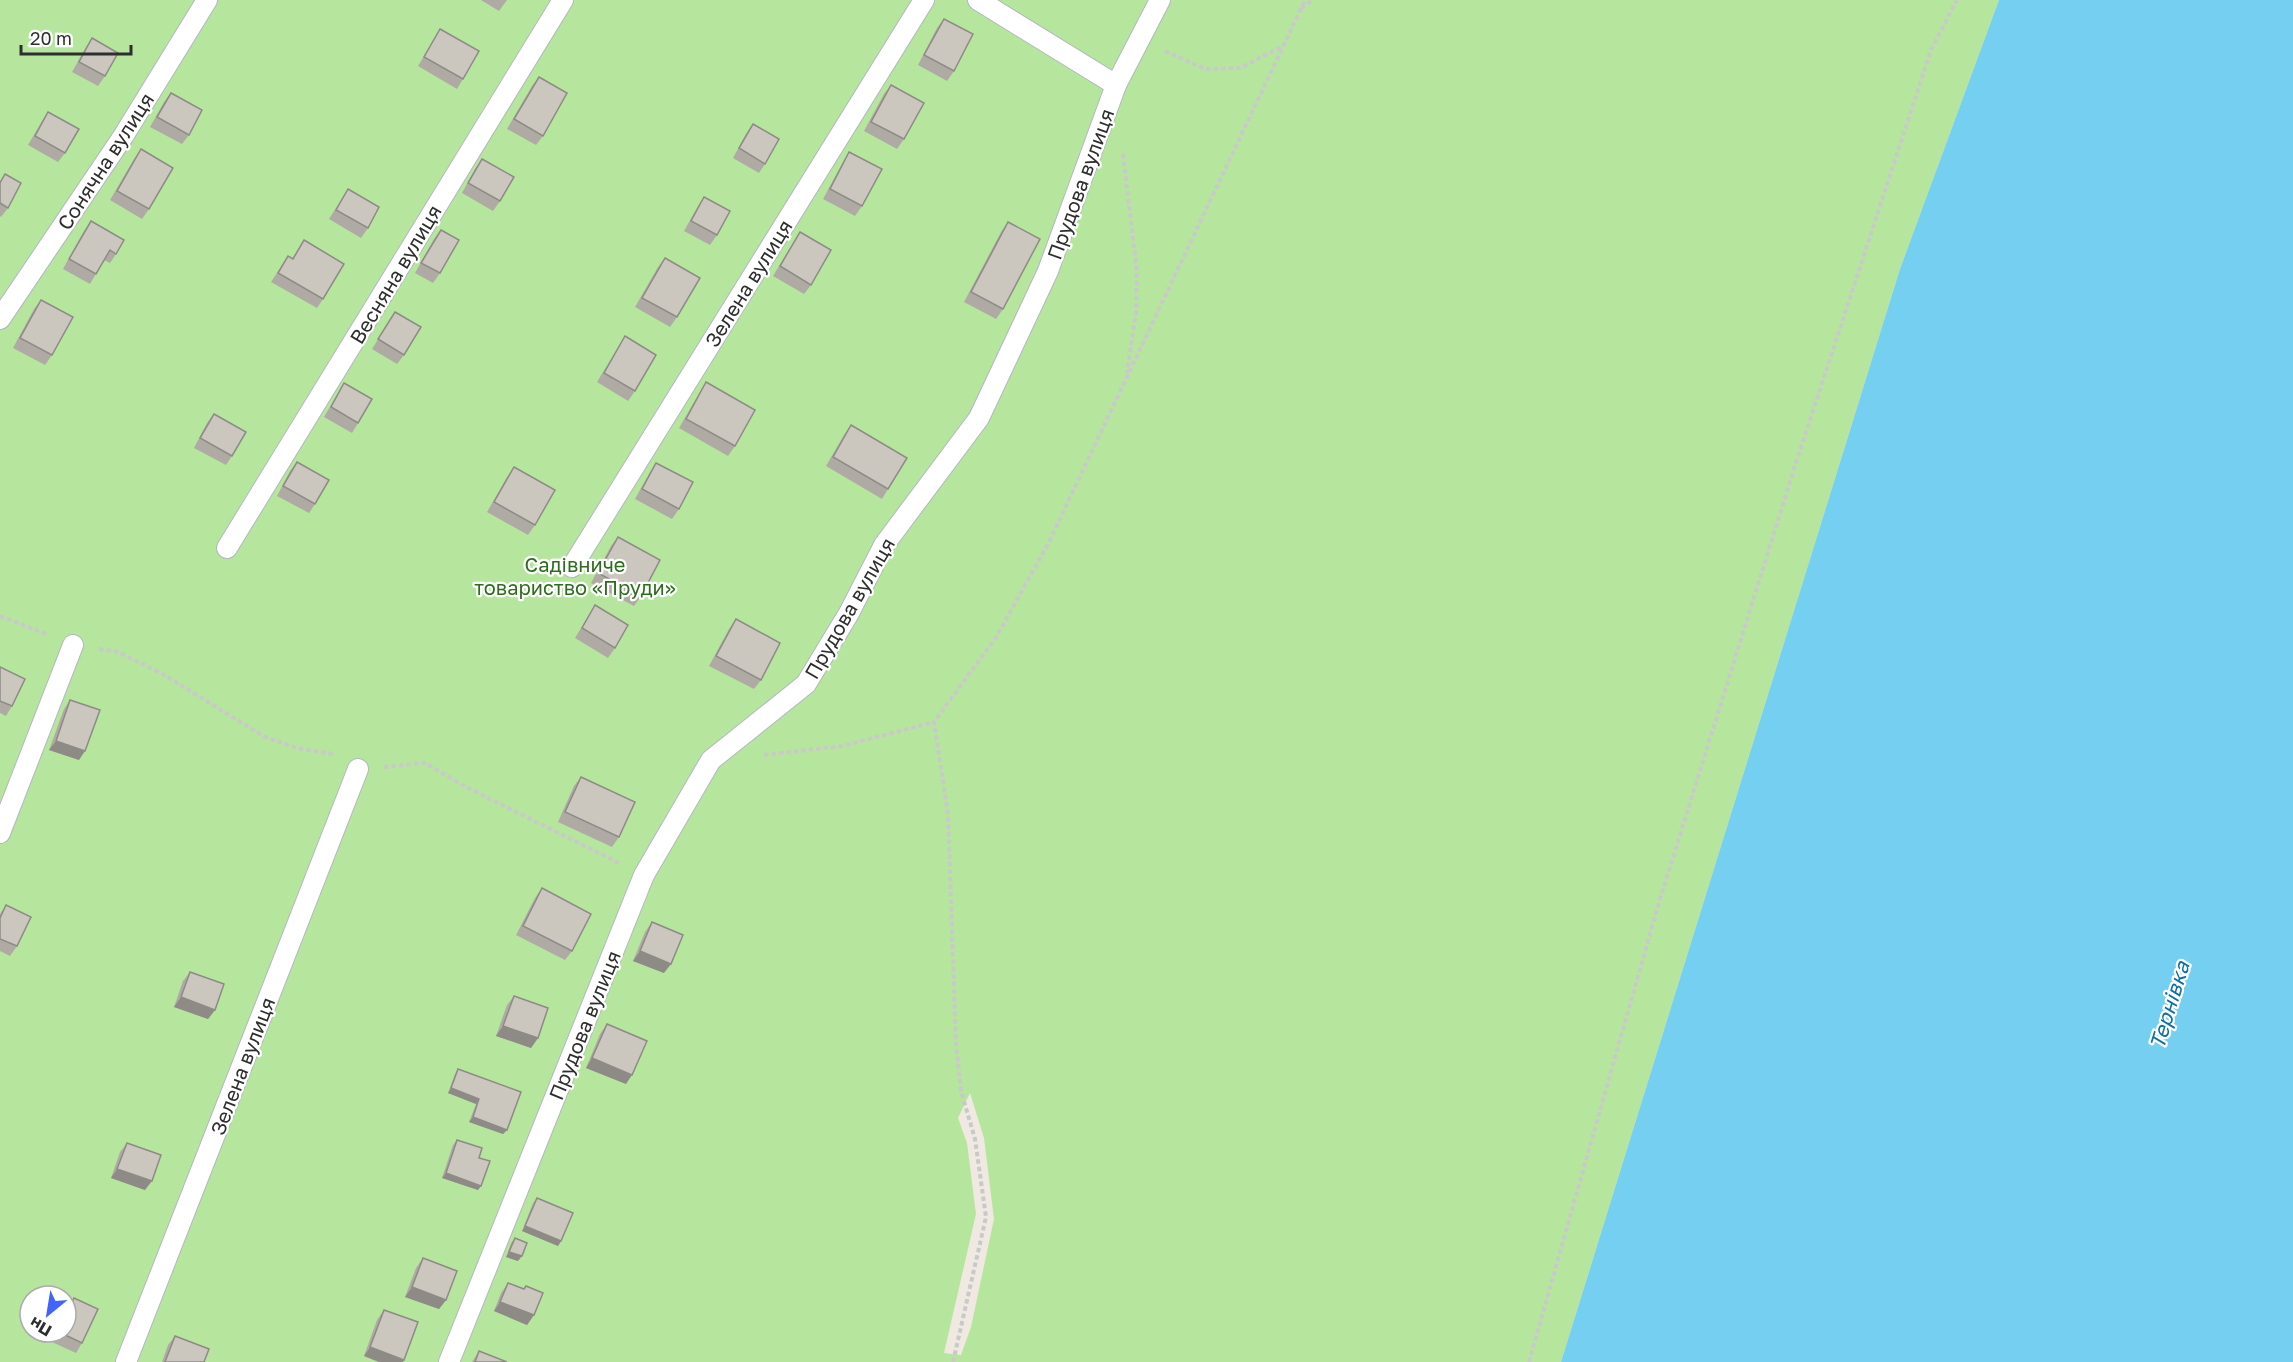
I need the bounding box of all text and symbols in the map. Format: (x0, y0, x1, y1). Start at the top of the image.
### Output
scale bar (21, 18, 130, 56)
text: 20 m (30, 27, 72, 49)
street label: Сонячна вулиця (52, 88, 158, 234)
street label: Прудова вулиця (1042, 105, 1118, 263)
street label: Весняна вулиця (344, 200, 446, 348)
street label: Зелена вулиця (699, 215, 797, 351)
street label: Прудова вулиця (799, 533, 899, 683)
park label: Садівниче товариство «Пруди» (474, 552, 676, 599)
street label: Прудова вулиця (543, 947, 625, 1103)
water label: Тернівка (2143, 957, 2195, 1052)
street label: Зелена вулиця (205, 994, 279, 1138)
north arrow (18, 1284, 78, 1344)
text: Пн (26, 1313, 55, 1341)

